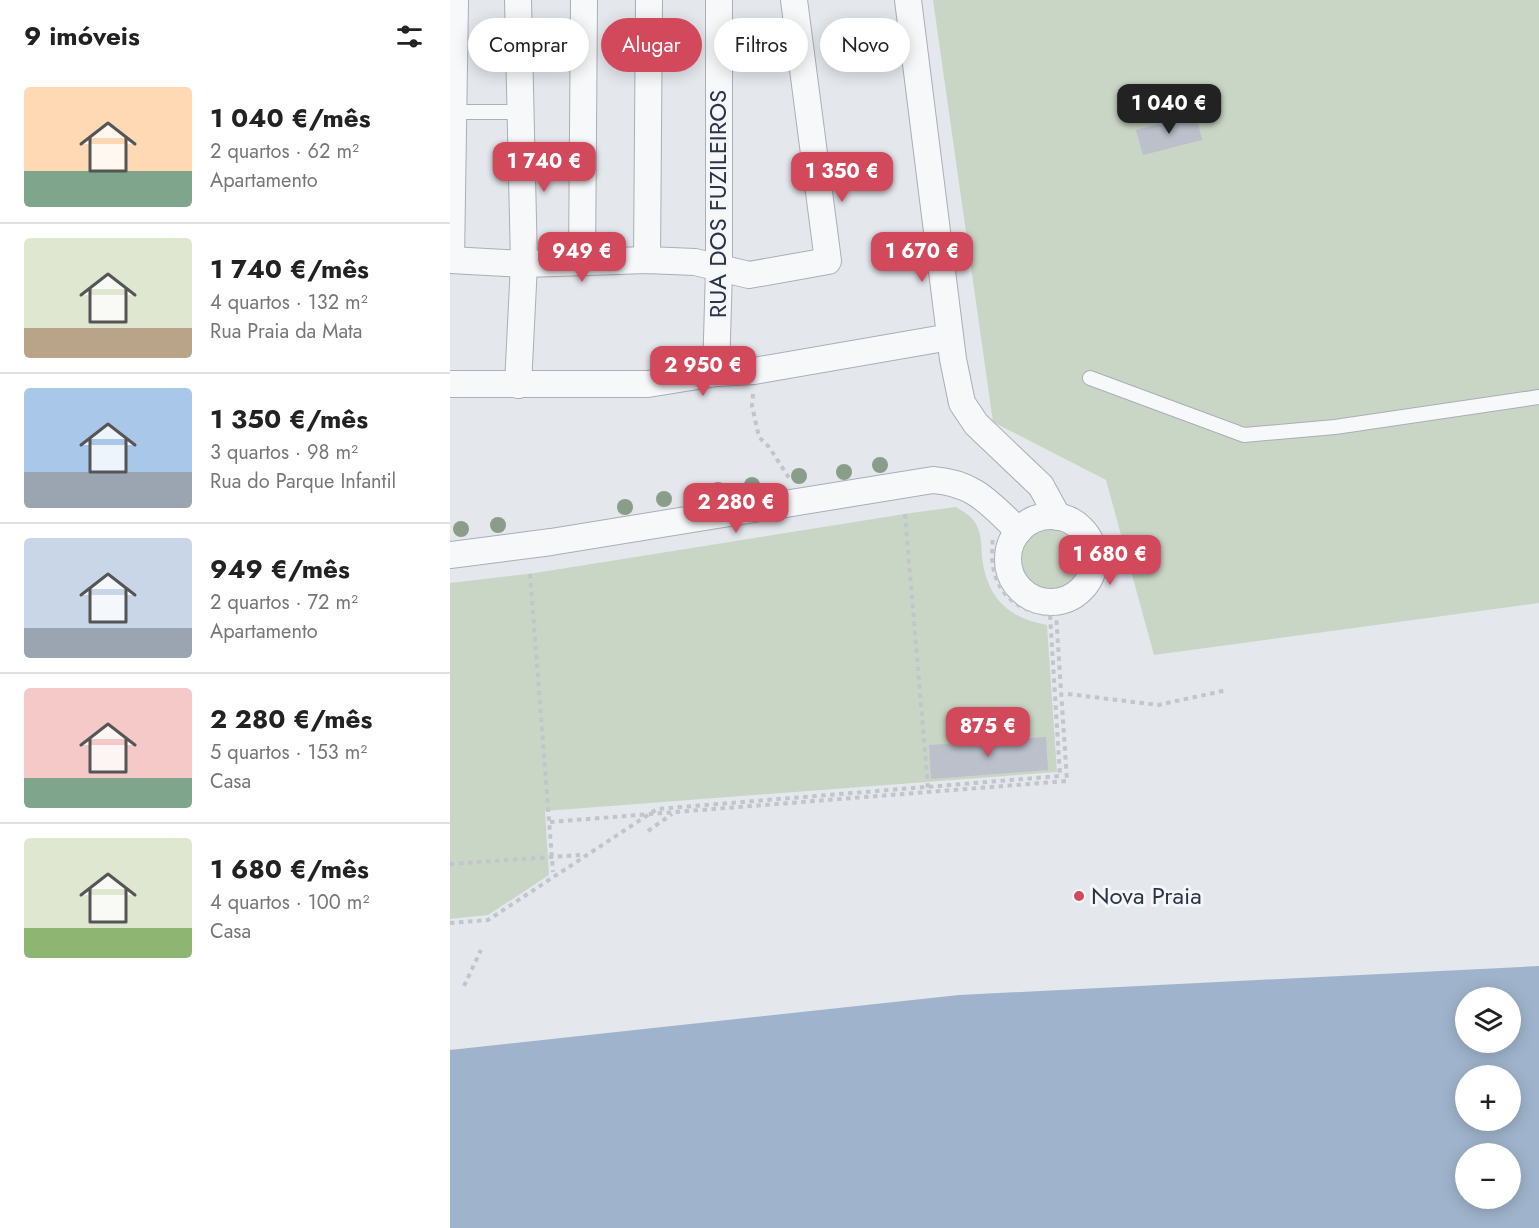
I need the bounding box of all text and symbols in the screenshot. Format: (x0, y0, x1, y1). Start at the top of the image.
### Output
text: 9 imóveis (24, 17, 140, 55)
chip: Comprar (468, 18, 589, 72)
chip: Alugar (601, 18, 702, 72)
chip: Filtros (714, 18, 808, 72)
chip: Novo (820, 18, 910, 72)
icon: filters (393, 20, 426, 53)
pin: 1 040 € (1114, 84, 1224, 135)
text: 1 040 € (1131, 89, 1207, 118)
street label: RUA DOS FUZILEIROS (700, 90, 735, 318)
text: 1 040 €/mês (210, 99, 371, 137)
icon: home (72, 111, 144, 183)
text: 2 quartos · 62 m² (210, 137, 359, 166)
pin: 1 740 € (489, 142, 599, 193)
text: 1 740 € (507, 147, 581, 176)
pin: 1 350 € (787, 152, 897, 203)
text: 1 350 € (805, 157, 879, 186)
text: Apartamento (210, 166, 318, 195)
pin: 949 € (540, 232, 624, 283)
pin: 1 670 € (867, 232, 977, 283)
text: 949 € (552, 237, 612, 266)
text: 1 670 € (885, 237, 959, 266)
text: 1 740 €/mês (210, 250, 369, 288)
icon: home (72, 262, 144, 334)
text: 4 quartos · 132 m² (210, 288, 368, 317)
text: Rua Praia da Mata (210, 317, 362, 346)
pin: 2 950 € (648, 346, 758, 397)
text: 2 950 € (664, 351, 742, 380)
text: 1 350 €/mês (210, 400, 368, 438)
icon: home (72, 412, 144, 484)
text: 3 quartos · 98 m² (210, 438, 358, 467)
text: Rua do Parque Infantil (210, 467, 396, 496)
pin: 2 280 € (681, 483, 791, 534)
text: 2 280 € (697, 488, 775, 517)
pin: 1 680 € (1055, 535, 1165, 586)
text: 1 680 € (1073, 540, 1147, 569)
text: 949 €/mês (210, 550, 350, 588)
icon: home (72, 562, 144, 634)
text: 2 quartos · 72 m² (210, 588, 358, 617)
text: Apartamento (210, 617, 318, 646)
text: 2 280 €/mês (210, 700, 372, 738)
pin: 875 € (946, 707, 1030, 758)
icon: home (72, 712, 144, 784)
text: 875 € (960, 712, 1016, 741)
text: 5 quartos · 153 m² (210, 738, 367, 767)
text: Casa (210, 767, 251, 796)
text: 1 680 €/mês (210, 850, 369, 888)
icon: home (72, 862, 144, 934)
place label: Nova Praia (1091, 878, 1202, 913)
text: 4 quartos · 100 m² (210, 888, 369, 917)
marker: Nova Praia (1072, 889, 1086, 903)
text: Casa (210, 917, 251, 946)
map controls (1455, 987, 1521, 1209)
button: layers (1455, 987, 1521, 1053)
button: + (1455, 1065, 1521, 1131)
button: − (1455, 1143, 1521, 1209)

